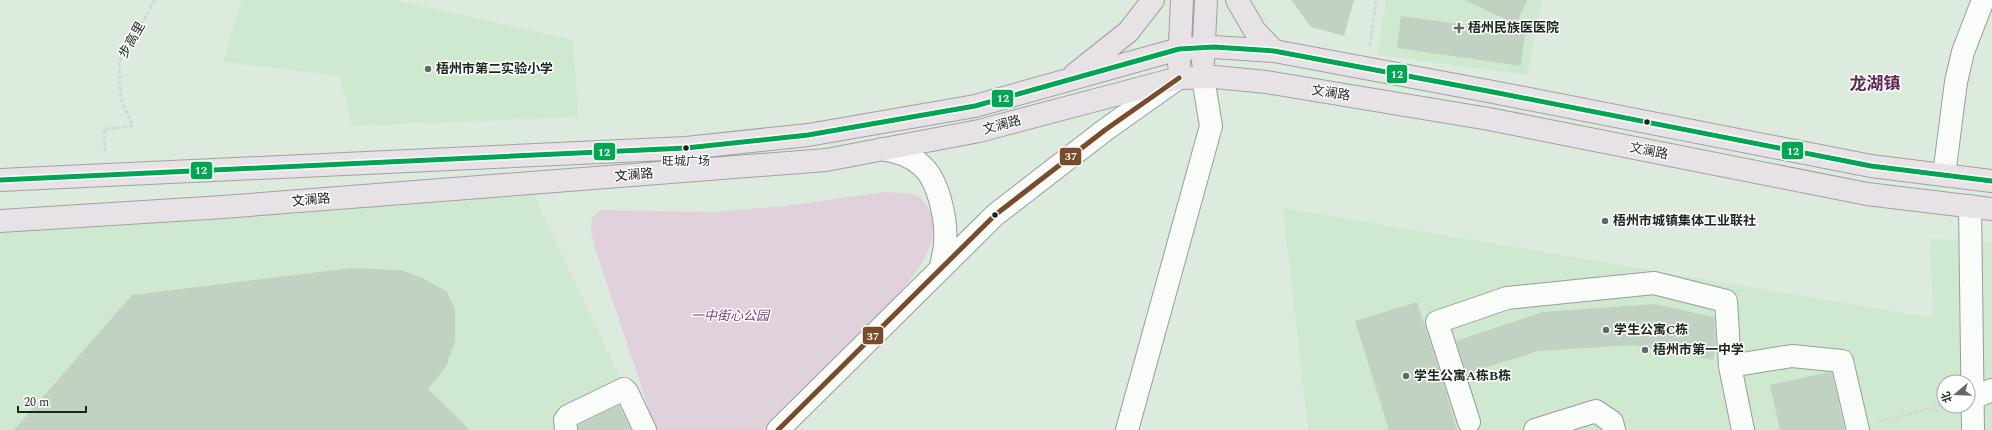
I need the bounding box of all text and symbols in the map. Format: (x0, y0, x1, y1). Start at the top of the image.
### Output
street label: 步高里 (114, 18, 150, 62)
place label: 梧州民族医医院 (1468, 18, 1559, 38)
marker: 梧州民族医医院 (1453, 22, 1465, 34)
place label: 梧州市第二实验小学 (436, 59, 553, 79)
marker: 梧州市第二实验小学 (423, 64, 433, 74)
line badge: 12 (1386, 64, 1408, 84)
text: 12 (1391, 66, 1403, 83)
district label: 龙湖镇 (1850, 71, 1901, 97)
street label: 文澜路 (1310, 80, 1352, 106)
line badge: 12 (991, 89, 1014, 108)
text: 12 (997, 90, 1009, 107)
street label: 文澜路 (981, 110, 1023, 140)
unlabelled marker (1642, 117, 1652, 127)
street label: 文澜路 (1628, 137, 1670, 165)
line badge: 12 (1781, 141, 1804, 160)
line badge: 12 (593, 142, 616, 161)
marker: 旺城广场 (681, 143, 691, 153)
text: 12 (1787, 143, 1799, 160)
text: 12 (598, 144, 610, 161)
line badge: 37 (1059, 147, 1082, 166)
text: 37 (1065, 148, 1077, 165)
place label: 旺城广场 (662, 152, 710, 171)
line badge: 12 (190, 161, 213, 180)
text: 12 (195, 162, 207, 179)
street label: 文澜路 (614, 163, 654, 187)
street label: 文澜路 (291, 188, 331, 212)
unlabelled marker (990, 210, 1000, 220)
place label: 梧州市城镇集体工业联社 (1613, 211, 1756, 231)
marker: 梧州市城镇集体工业联社 (1600, 216, 1610, 226)
park label: 一中街心公园 (691, 306, 771, 326)
place label: 学生公寓C栋 (1614, 320, 1688, 340)
marker: 学生公寓C栋 (1601, 325, 1611, 335)
line badge: 37 (862, 326, 884, 345)
text: 37 (867, 328, 879, 345)
place label: 梧州市第一中学 (1653, 340, 1744, 360)
marker: 梧州市第一中学 (1640, 345, 1650, 355)
place label: 学生公寓A栋B栋 (1414, 366, 1511, 386)
marker: 学生公寓A栋B栋 (1401, 371, 1411, 381)
north arrow (1936, 374, 1976, 414)
scale bar (18, 388, 86, 414)
text: 北 (1937, 389, 1957, 405)
text: 20 m (24, 393, 49, 412)

